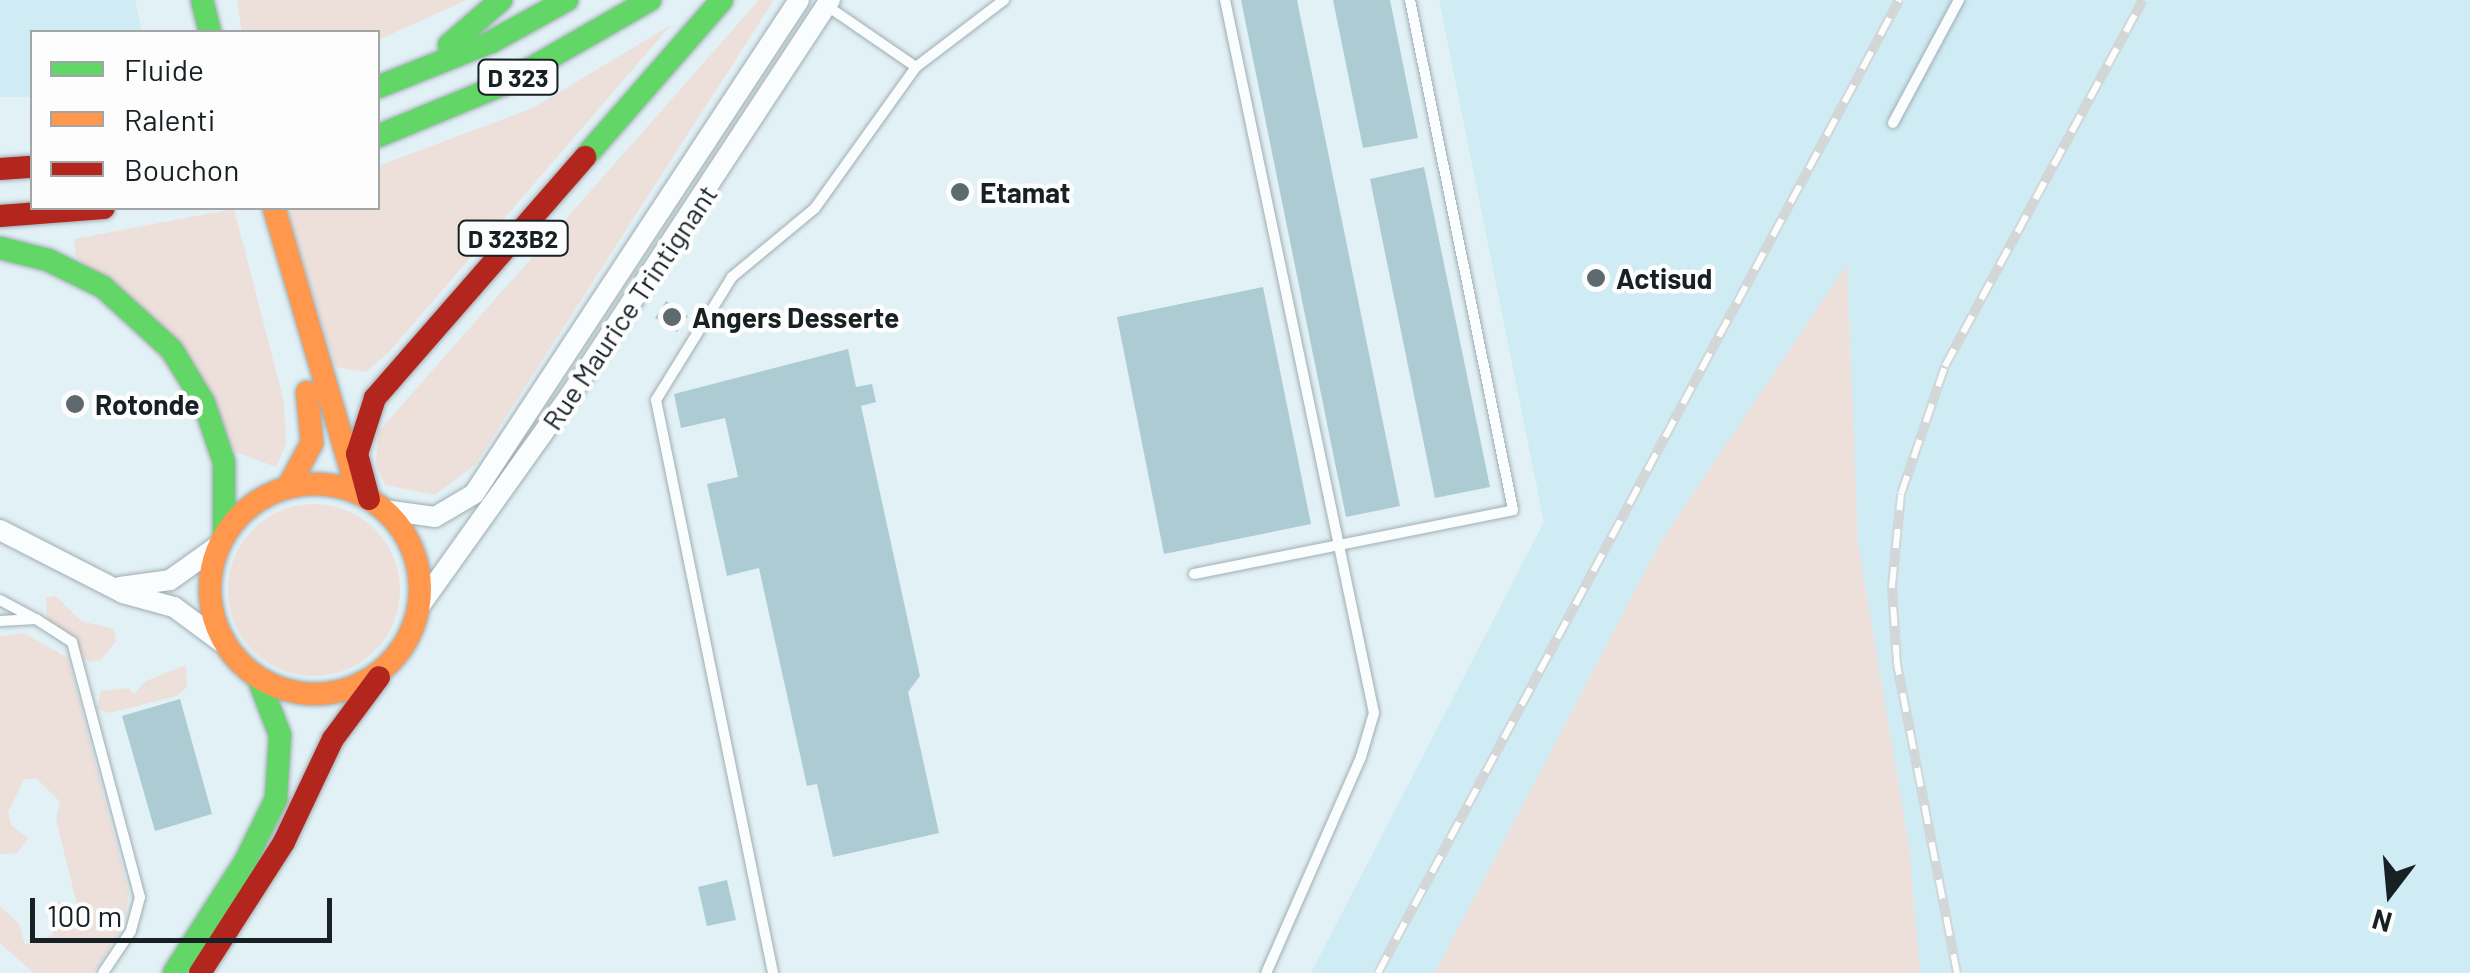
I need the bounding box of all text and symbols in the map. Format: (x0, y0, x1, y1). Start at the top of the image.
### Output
legend (30, 30, 380, 210)
text: Fluide (124, 51, 204, 87)
road number: D 323 (476, 57, 560, 97)
text: Ralenti (124, 101, 215, 137)
text: Bouchon (124, 151, 239, 187)
place label: Etamat (980, 175, 1070, 209)
street label: Rue Maurice Trintignant (534, 178, 724, 436)
marker: Etamat (949, 181, 971, 203)
road number: D 323B2 (456, 218, 570, 258)
place label: Actisud (1616, 261, 1712, 295)
marker: Actisud (1585, 267, 1607, 289)
place label: Angers Desserte (692, 300, 899, 334)
marker: Angers Desserte (661, 306, 683, 328)
place label: Rotonde (95, 387, 200, 421)
marker: Rotonde (64, 393, 86, 415)
north arrow (2340, 843, 2440, 943)
scale bar (35, 878, 338, 940)
text: 100 m (47, 897, 122, 933)
text: N (2368, 903, 2395, 941)

